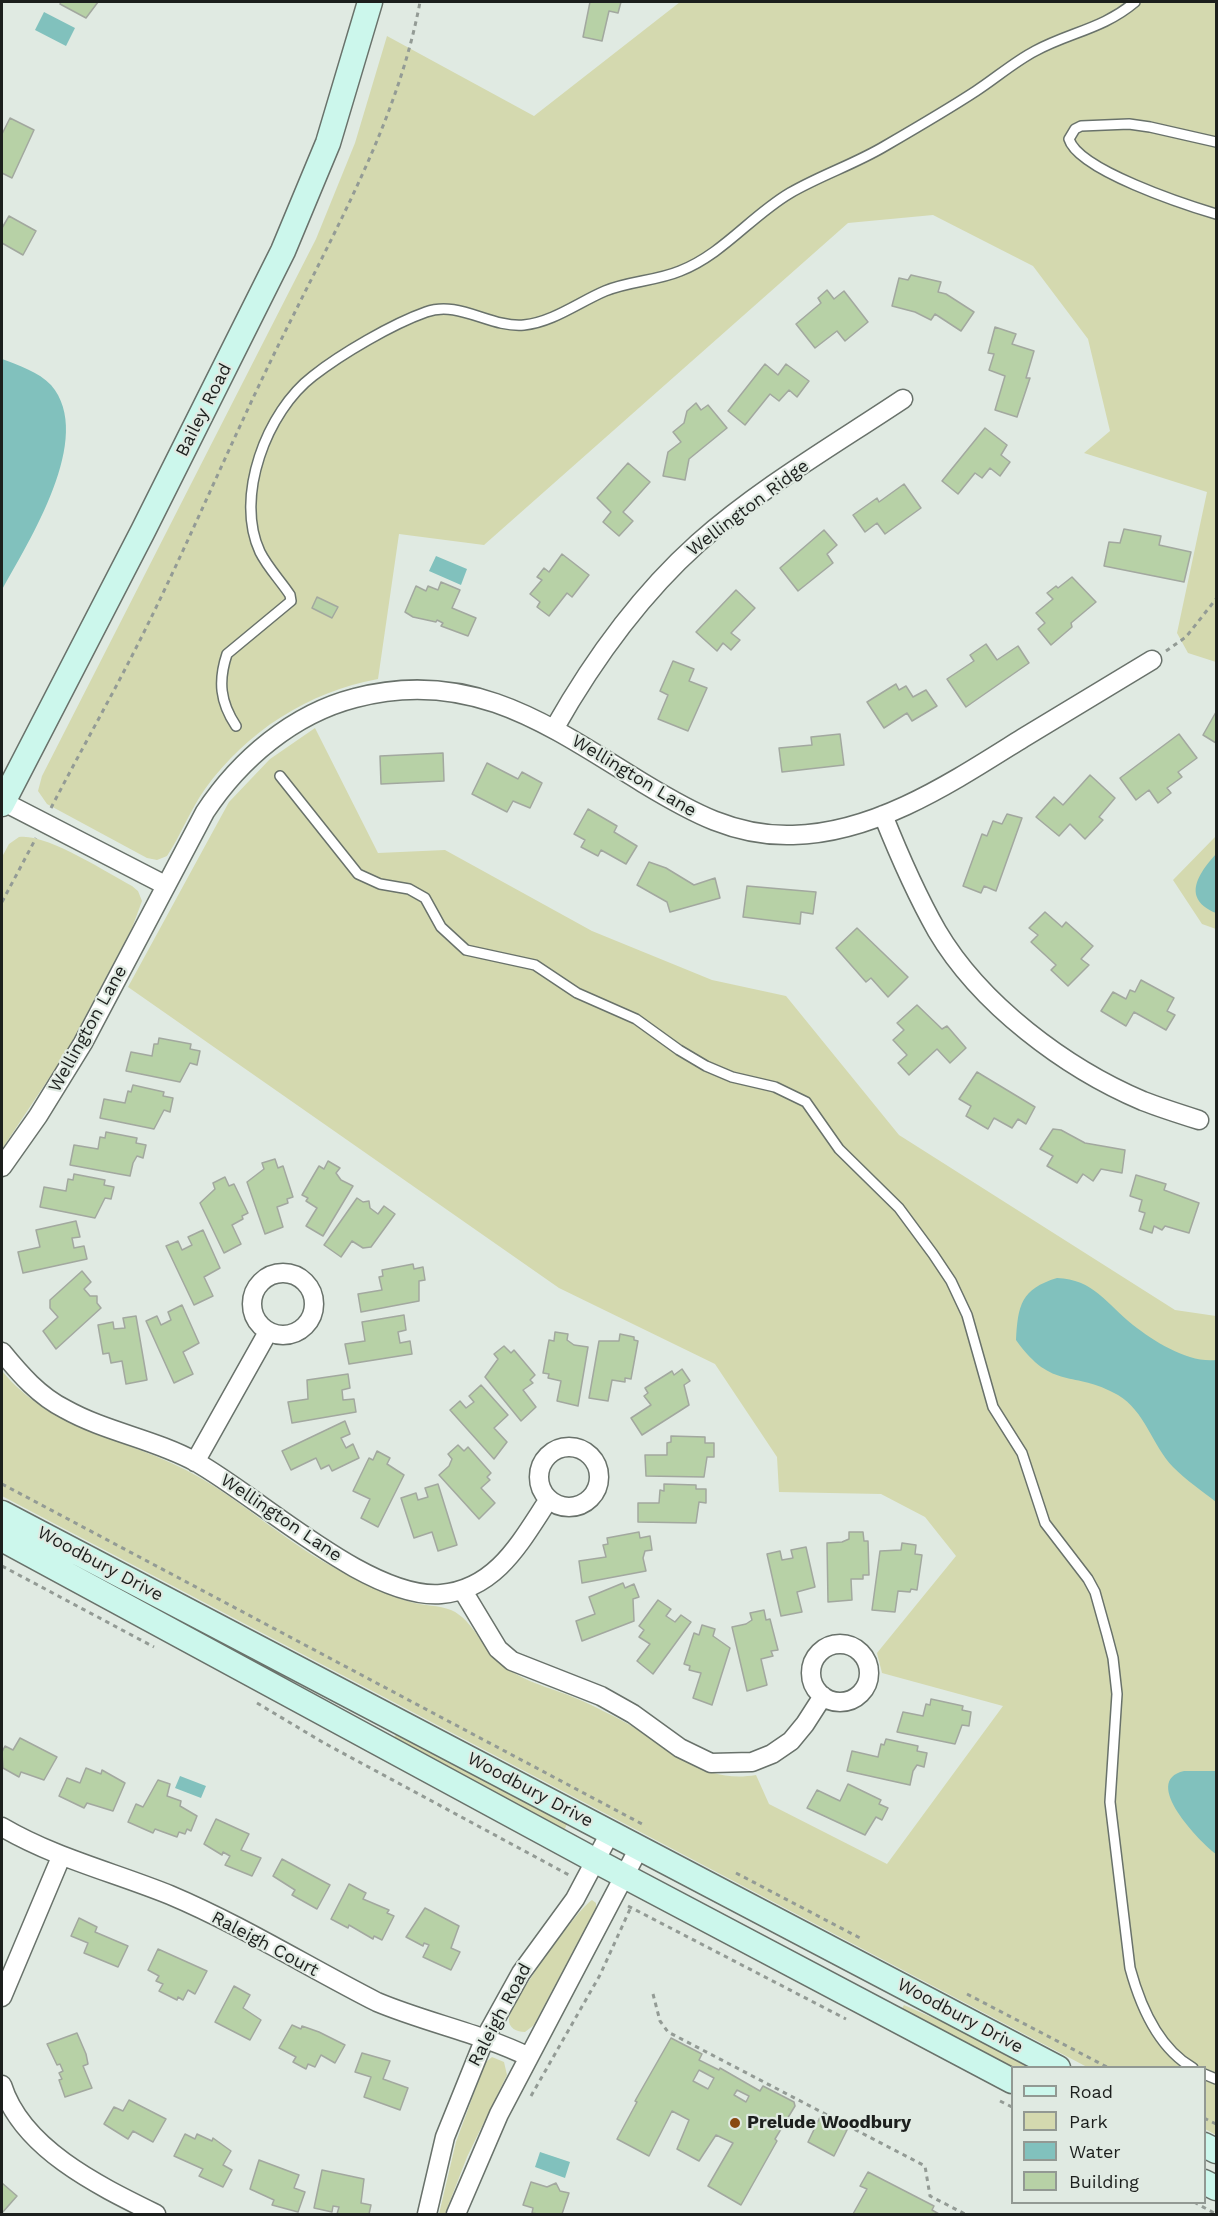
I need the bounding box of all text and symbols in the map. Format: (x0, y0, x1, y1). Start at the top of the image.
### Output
street label: Bailey Road (171, 360, 237, 460)
street label: Wellington Ridge (683, 455, 813, 561)
street label: Wellington Lane (568, 730, 700, 822)
street label: Wellington Lane (44, 962, 132, 1096)
street label: Wellington Lane (216, 1469, 346, 1567)
street label: Woodbury Drive (33, 1522, 167, 1606)
street label: Woodbury Drive (463, 1748, 597, 1832)
street label: Raleigh Court (208, 1907, 322, 1981)
street label: Raleigh Road (464, 1960, 536, 2070)
street label: Woodbury Drive (893, 1974, 1027, 2058)
legend (1011, 2066, 1206, 2204)
text: Road (1069, 2081, 1113, 2102)
text: Park (1069, 2111, 1108, 2132)
place label: Prelude Woodbury (747, 2112, 911, 2134)
marker: Prelude Woodbury (728, 2116, 742, 2130)
text: Water (1069, 2141, 1121, 2162)
text: Building (1069, 2171, 1139, 2192)

